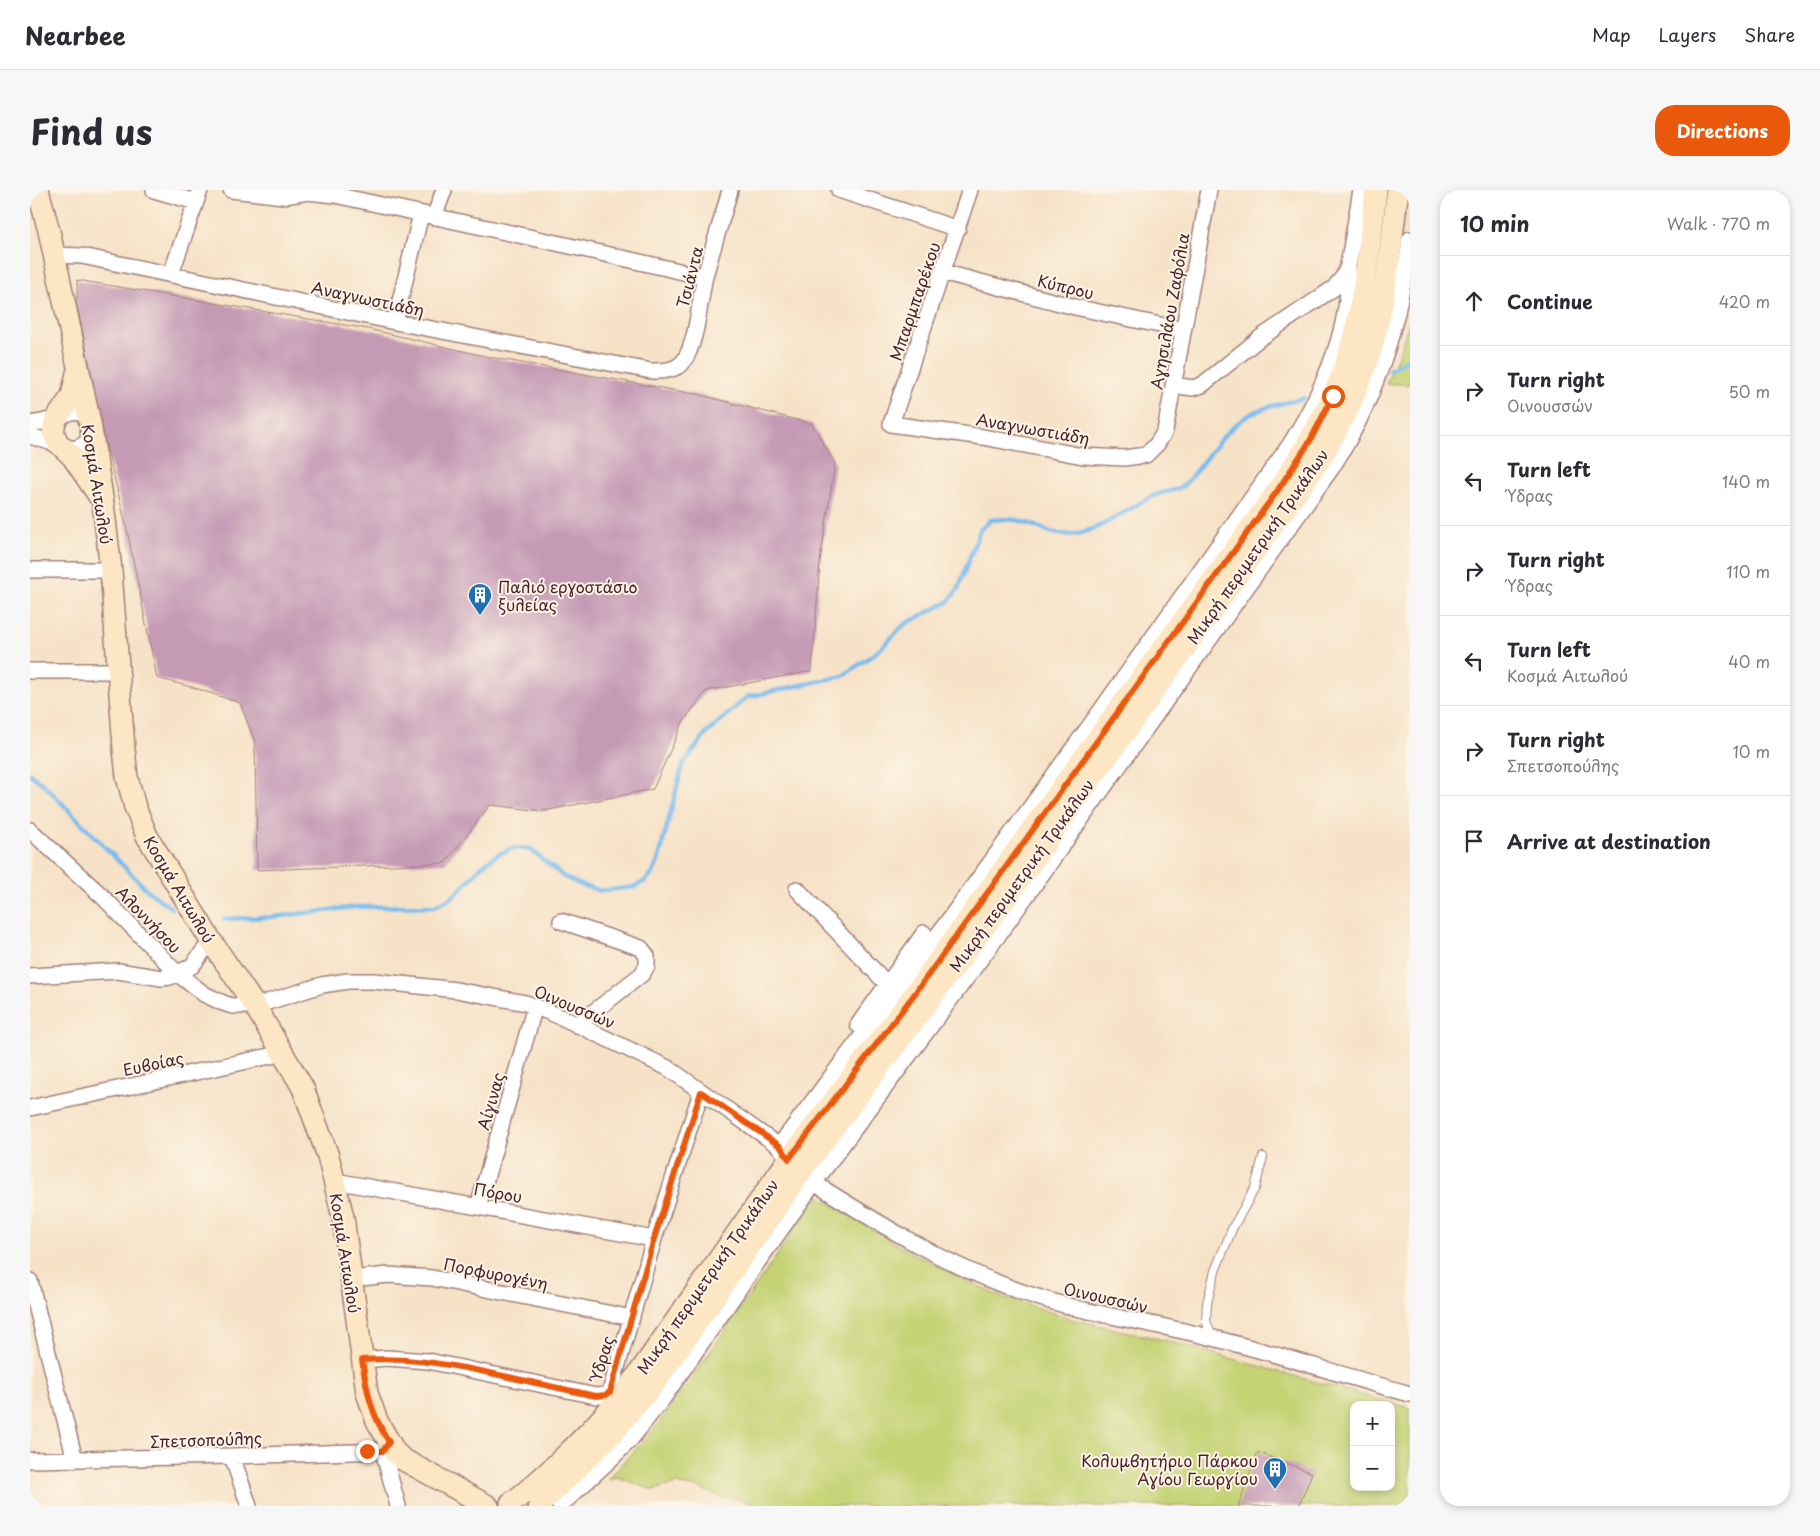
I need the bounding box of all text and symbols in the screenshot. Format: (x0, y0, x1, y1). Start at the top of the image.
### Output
text: Nearbee (25, 17, 126, 53)
text: Map (1592, 21, 1631, 48)
text: Layers (1659, 21, 1716, 48)
text: Share (1744, 21, 1795, 48)
text: Find us (30, 104, 152, 157)
button: Directions (1655, 105, 1790, 156)
text: 10 min (1460, 207, 1530, 239)
text: Walk · 770 m (1667, 211, 1770, 235)
street label: Αγησιλάου Ζαφόλια (1143, 230, 1195, 391)
street label: Μπαρμπαρέκου (882, 238, 946, 364)
street label: Τσιάντα (670, 243, 708, 310)
street label: Κύπρου (1035, 267, 1097, 305)
street label: Αναγνωστιάδη (309, 274, 427, 322)
icon: ahead (1460, 287, 1488, 315)
text: Continue (1507, 287, 1593, 315)
text: 420 m (1719, 289, 1770, 313)
text: Turn right (1507, 365, 1605, 393)
icon: right (1460, 377, 1488, 405)
text: 50 m (1729, 379, 1770, 403)
route start (1322, 385, 1345, 408)
text: Οινουσσών (1507, 393, 1593, 417)
street label: Αναγνωστιάδη (974, 406, 1092, 450)
street label: Κοσμά Αιτωλού (77, 422, 119, 546)
street label: Μικρή περιμετρική Τρικάλων (1180, 443, 1334, 649)
text: Turn left (1507, 455, 1591, 483)
icon: left (1460, 467, 1488, 495)
text: 140 m (1722, 469, 1770, 493)
text: Ύδρας (1507, 483, 1553, 507)
text: Turn right (1507, 545, 1605, 573)
icon: right (1460, 557, 1488, 585)
text: 110 m (1727, 559, 1770, 583)
text: Ύδρας (1507, 573, 1553, 597)
place label: Παλιό εργοστάσιο ξυλείας (498, 574, 638, 616)
building icon: Παλιό εργοστάσιο ξυλείας (467, 582, 493, 616)
text: Turn left (1507, 635, 1591, 663)
icon: left (1460, 647, 1488, 675)
text: 40 m (1728, 649, 1770, 673)
text: Κοσμά Αιτωλού (1507, 663, 1628, 687)
text: Turn right (1507, 725, 1605, 753)
icon: right (1460, 737, 1488, 765)
text: 10 m (1733, 739, 1770, 763)
text: Σπετσοπούλης (1507, 753, 1619, 777)
street label: Μικρή περιμετρική Τρικάλων (943, 773, 1099, 977)
icon: arrive (1460, 827, 1488, 855)
text: Arrive at destination (1507, 827, 1711, 855)
street label: Κοσμά Αιτωλού (139, 831, 221, 947)
street label: Αλοννήσου (111, 880, 187, 958)
street label: Οινουσσών (531, 978, 619, 1034)
street label: Ευβοίας (120, 1045, 186, 1081)
street label: Αίγινας (470, 1069, 510, 1133)
street label: Μικρή περιμετρική Τρικάλων (630, 1173, 784, 1379)
street label: Πόρου (472, 1176, 524, 1208)
street label: Κοσμά Αιτωλού (325, 1191, 367, 1315)
street label: Πορφυρογένη (442, 1251, 550, 1295)
street label: Οινουσσών (1061, 1276, 1151, 1318)
street label: Ύδρας (582, 1332, 619, 1386)
map controls (1350, 1401, 1395, 1491)
button: + (1350, 1401, 1395, 1446)
street label: Σπετσοπούλης (149, 1425, 263, 1453)
route end (356, 1440, 379, 1463)
button: − (1350, 1446, 1395, 1491)
place label: Κολυμβητήριο Πάρκου Αγίου Γεωργίου (1081, 1448, 1258, 1490)
building icon: Κολυμβητήριο Πάρκου Αγίου Γεωργίου (1262, 1456, 1288, 1490)

